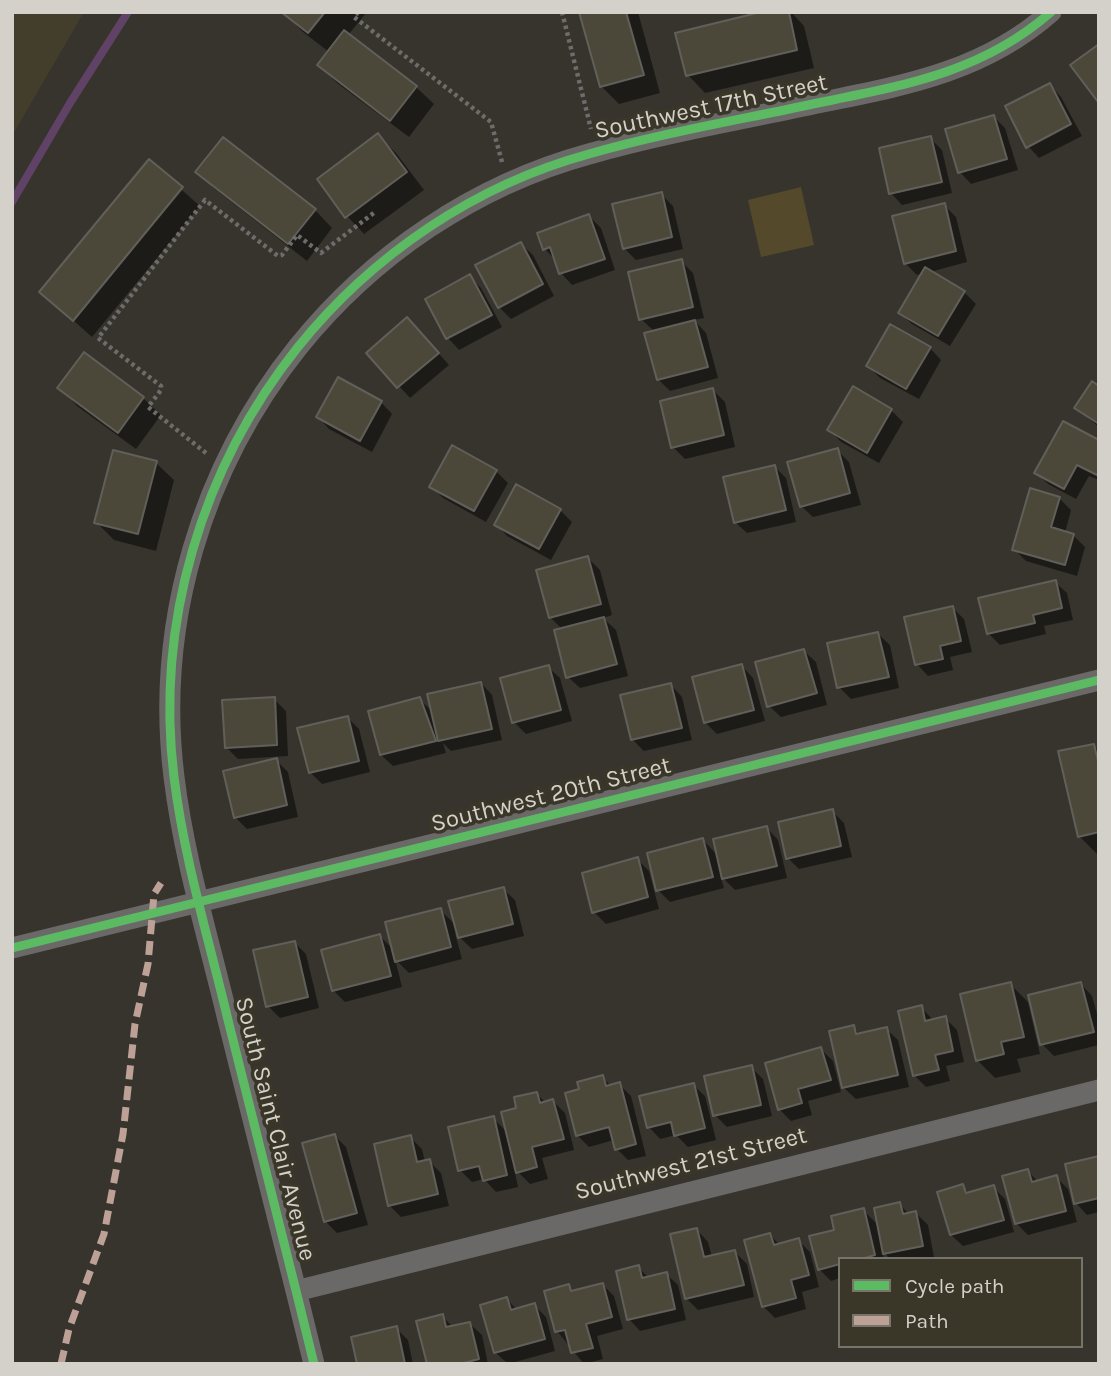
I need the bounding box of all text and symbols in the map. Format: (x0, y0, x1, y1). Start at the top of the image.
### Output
street label: Southwest 17th Street (592, 68, 830, 146)
street label: Southwest 20th Street (428, 751, 674, 839)
street label: South Saint Clair Avenue (228, 994, 322, 1264)
street label: Southwest 21st Street (572, 1121, 810, 1207)
legend (838, 1257, 1083, 1348)
text: Cycle path (905, 1274, 1005, 1298)
text: Path (905, 1309, 949, 1333)

